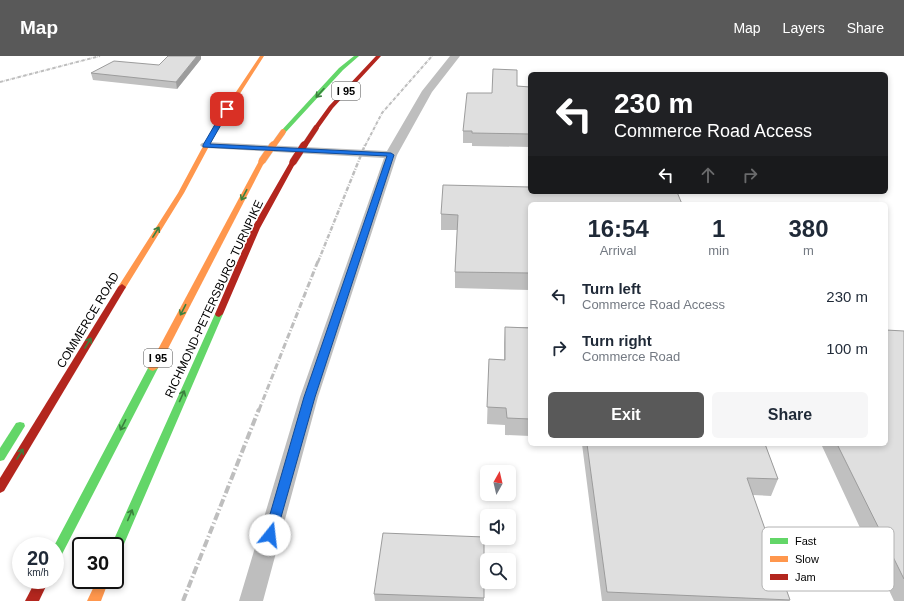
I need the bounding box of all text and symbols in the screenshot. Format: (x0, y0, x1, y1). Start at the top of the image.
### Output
text: Map (20, 17, 58, 38)
text: Map (733, 20, 761, 36)
text: Layers (783, 20, 825, 36)
text: Share (847, 20, 884, 36)
road number: I 95 (332, 82, 360, 100)
one-way arrow (315, 88, 324, 98)
icon: left (548, 88, 600, 140)
text: 230 m (614, 88, 693, 119)
pin (210, 92, 244, 126)
icon: arrive (216, 98, 238, 120)
text: Commerce Road Access (614, 121, 812, 141)
icon: left (655, 164, 677, 186)
icon: ahead (697, 164, 719, 186)
icon: right (739, 164, 761, 186)
one-way arrow (240, 189, 247, 201)
street label: RICHMOND-PETERSBURG TURNPIKE (162, 198, 266, 400)
text: 16:54 (587, 215, 649, 242)
text: 1 (712, 215, 725, 242)
text: 380 (789, 215, 829, 242)
one-way arrow (152, 226, 160, 238)
text: Arrival (600, 243, 637, 258)
text: min (708, 243, 729, 258)
text: m (803, 243, 814, 258)
street label: COMMERCE ROAD (54, 269, 122, 370)
text: Turn left (582, 280, 641, 297)
icon: left (548, 285, 570, 307)
text: 230 m (826, 288, 868, 305)
text: Commerce Road Access (582, 297, 725, 312)
one-way arrow (179, 304, 186, 316)
text: Turn right (582, 332, 652, 349)
one-way arrow (84, 337, 92, 349)
icon: right (548, 337, 570, 359)
text: 100 m (826, 340, 868, 357)
road number: I 95 (144, 349, 172, 367)
text: Commerce Road (582, 349, 680, 364)
one-way arrow (179, 390, 186, 402)
button: Exit (548, 392, 704, 438)
button: Share (712, 392, 868, 438)
one-way arrow (119, 419, 126, 431)
one-way arrow (16, 449, 24, 460)
north arrow (480, 465, 516, 501)
map controls (480, 465, 516, 589)
button: sound (480, 509, 516, 545)
one-way arrow (127, 510, 134, 522)
position arrow (249, 514, 291, 556)
legend (762, 527, 894, 591)
text: Fast (795, 535, 816, 547)
speed limit sign: 30 (72, 537, 124, 589)
text: 20 (27, 547, 49, 569)
button: search (480, 553, 516, 589)
text: Slow (795, 553, 819, 565)
text: km/h (27, 567, 49, 578)
text: Jam (795, 571, 816, 583)

